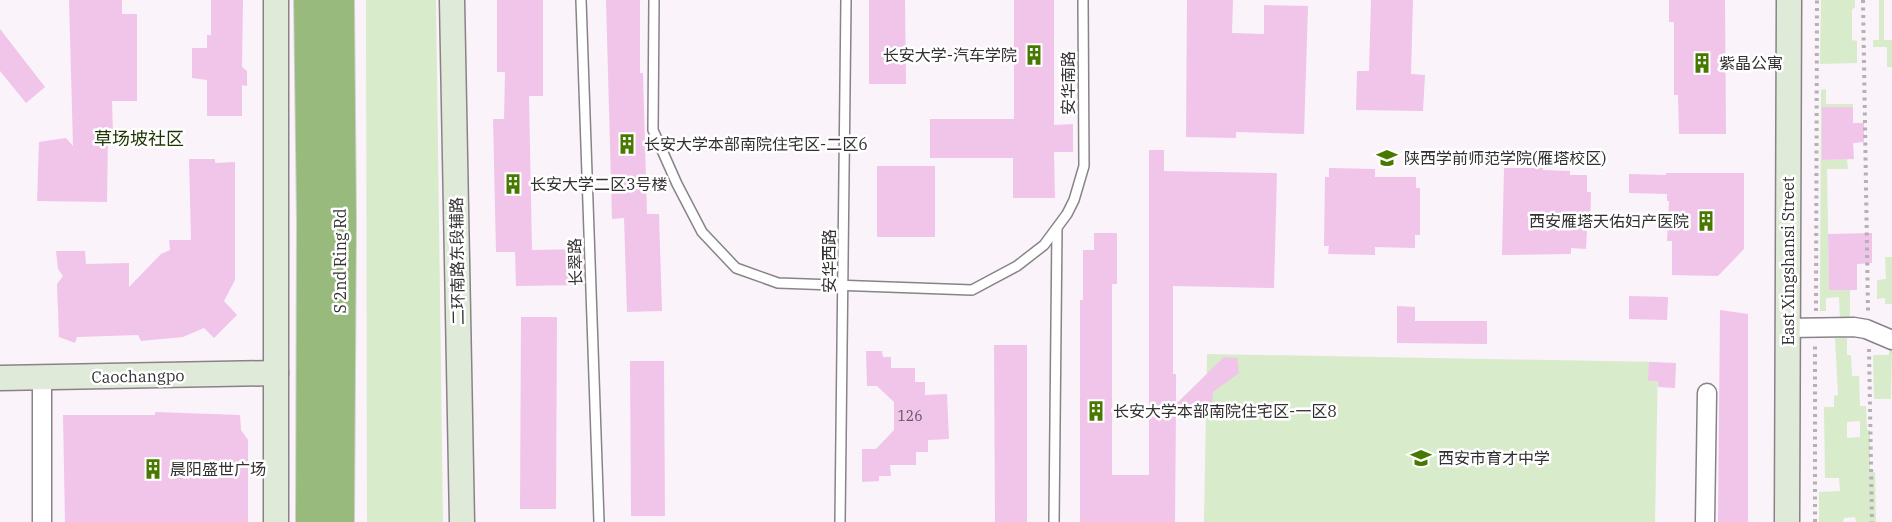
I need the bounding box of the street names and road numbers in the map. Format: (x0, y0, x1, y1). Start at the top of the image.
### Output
street label: 安华南路 (1058, 51, 1078, 115)
street label: East Xingshansi Street (1778, 176, 1798, 345)
street label: 二环南路东段辅路 (446, 197, 468, 325)
street label: S 2nd Ring Rd (330, 208, 350, 314)
street label: 安华西路 (819, 229, 839, 293)
street label: 长翠路 (564, 238, 586, 286)
street label: Caochangpo (91, 365, 185, 387)

